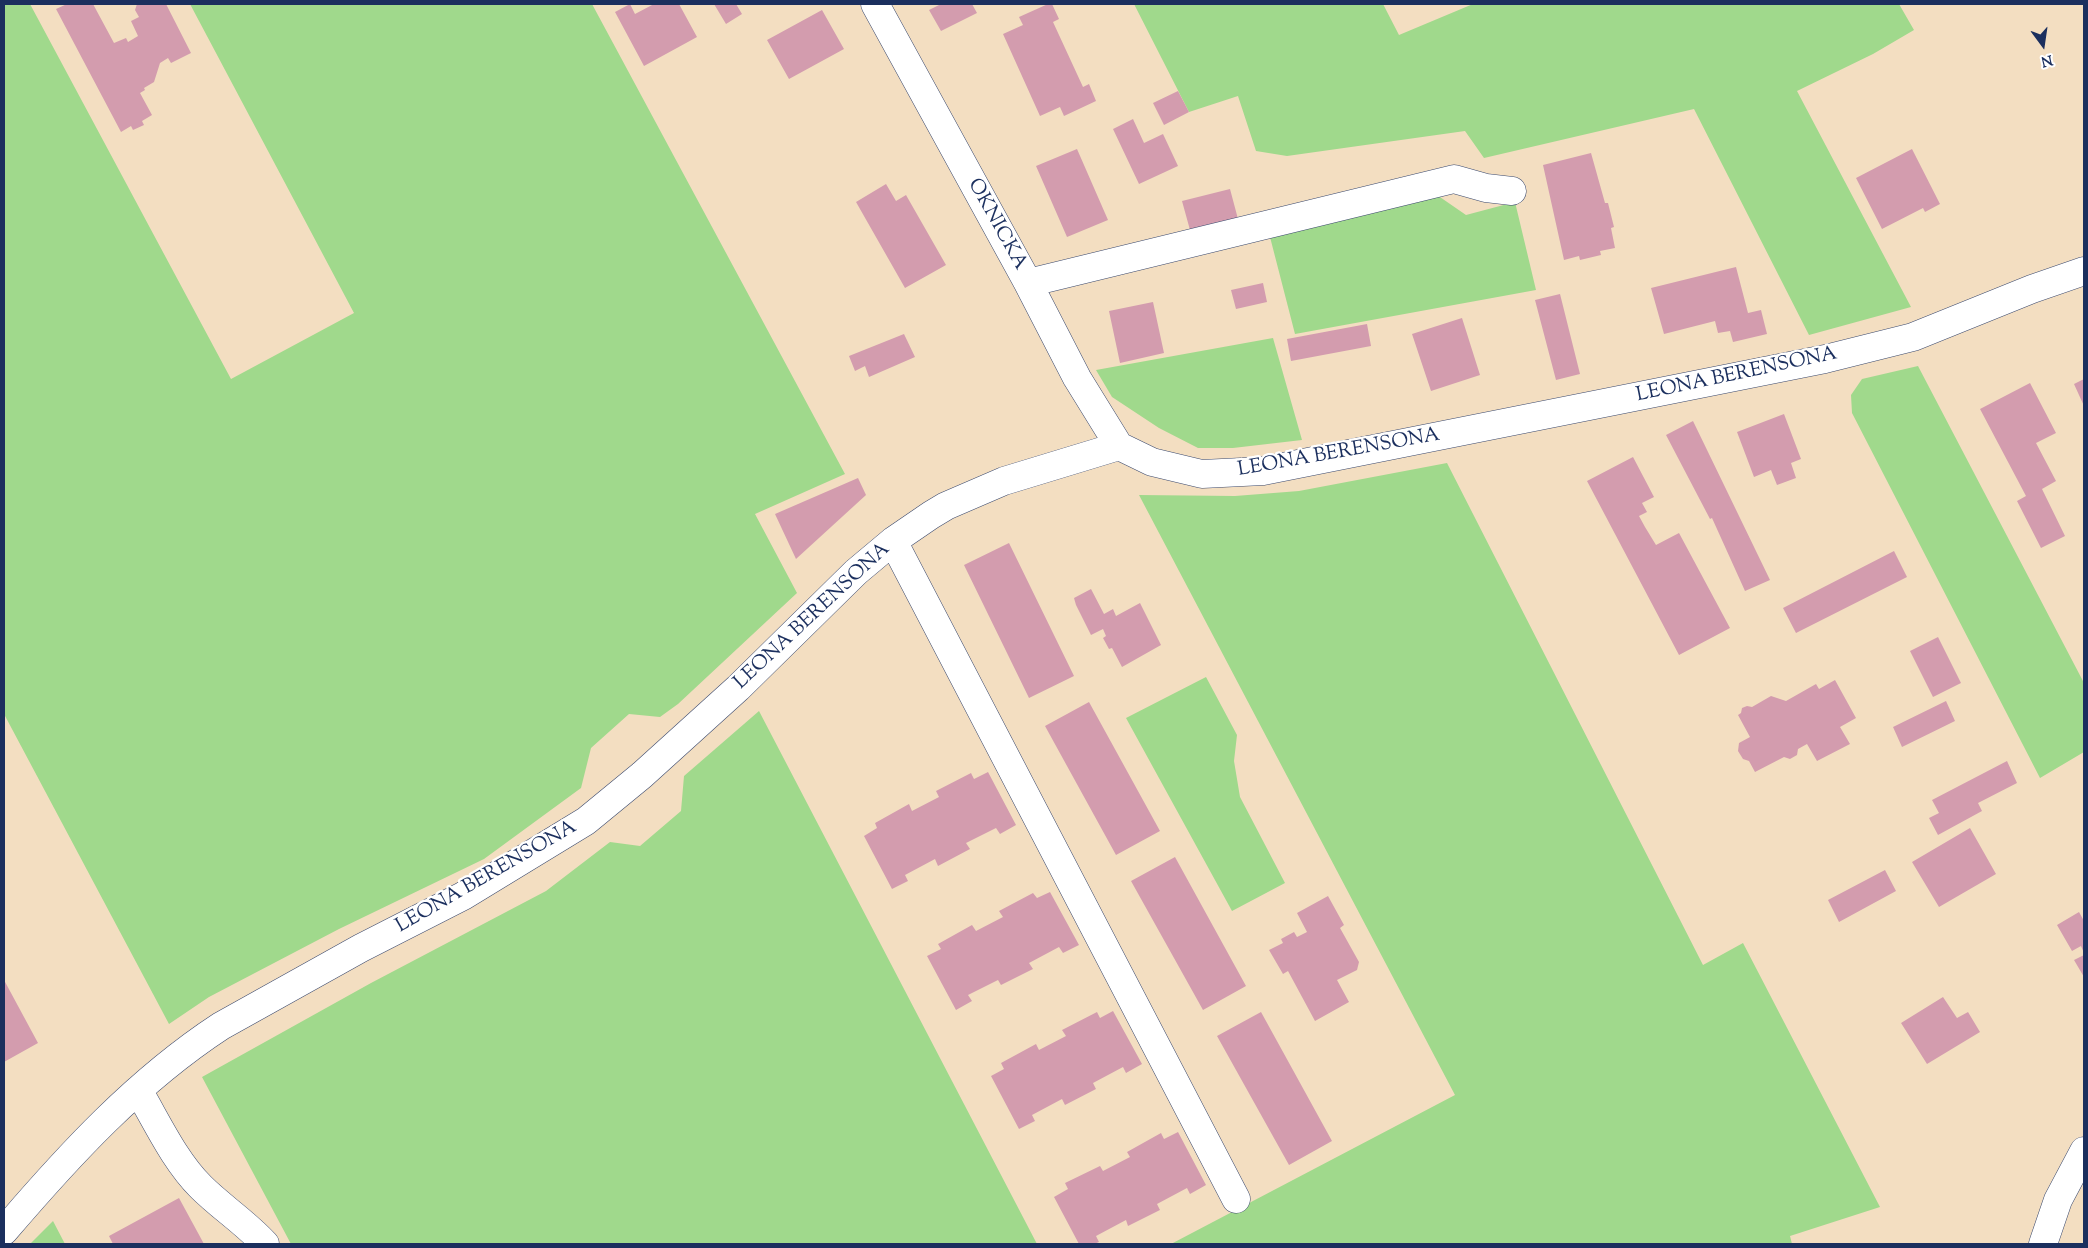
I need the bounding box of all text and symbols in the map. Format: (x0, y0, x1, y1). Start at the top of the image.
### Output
north arrow (2018, 20, 2068, 70)
text: N (2039, 48, 2054, 71)
street label: OKNICKA (961, 175, 1031, 275)
street label: LEONA BERENSONA (1634, 343, 1840, 409)
street label: LEONA BERENSONA (1236, 424, 1442, 484)
street label: LEONA BERENSONA (730, 538, 896, 696)
street label: LEONA BERENSONA (392, 816, 582, 940)

